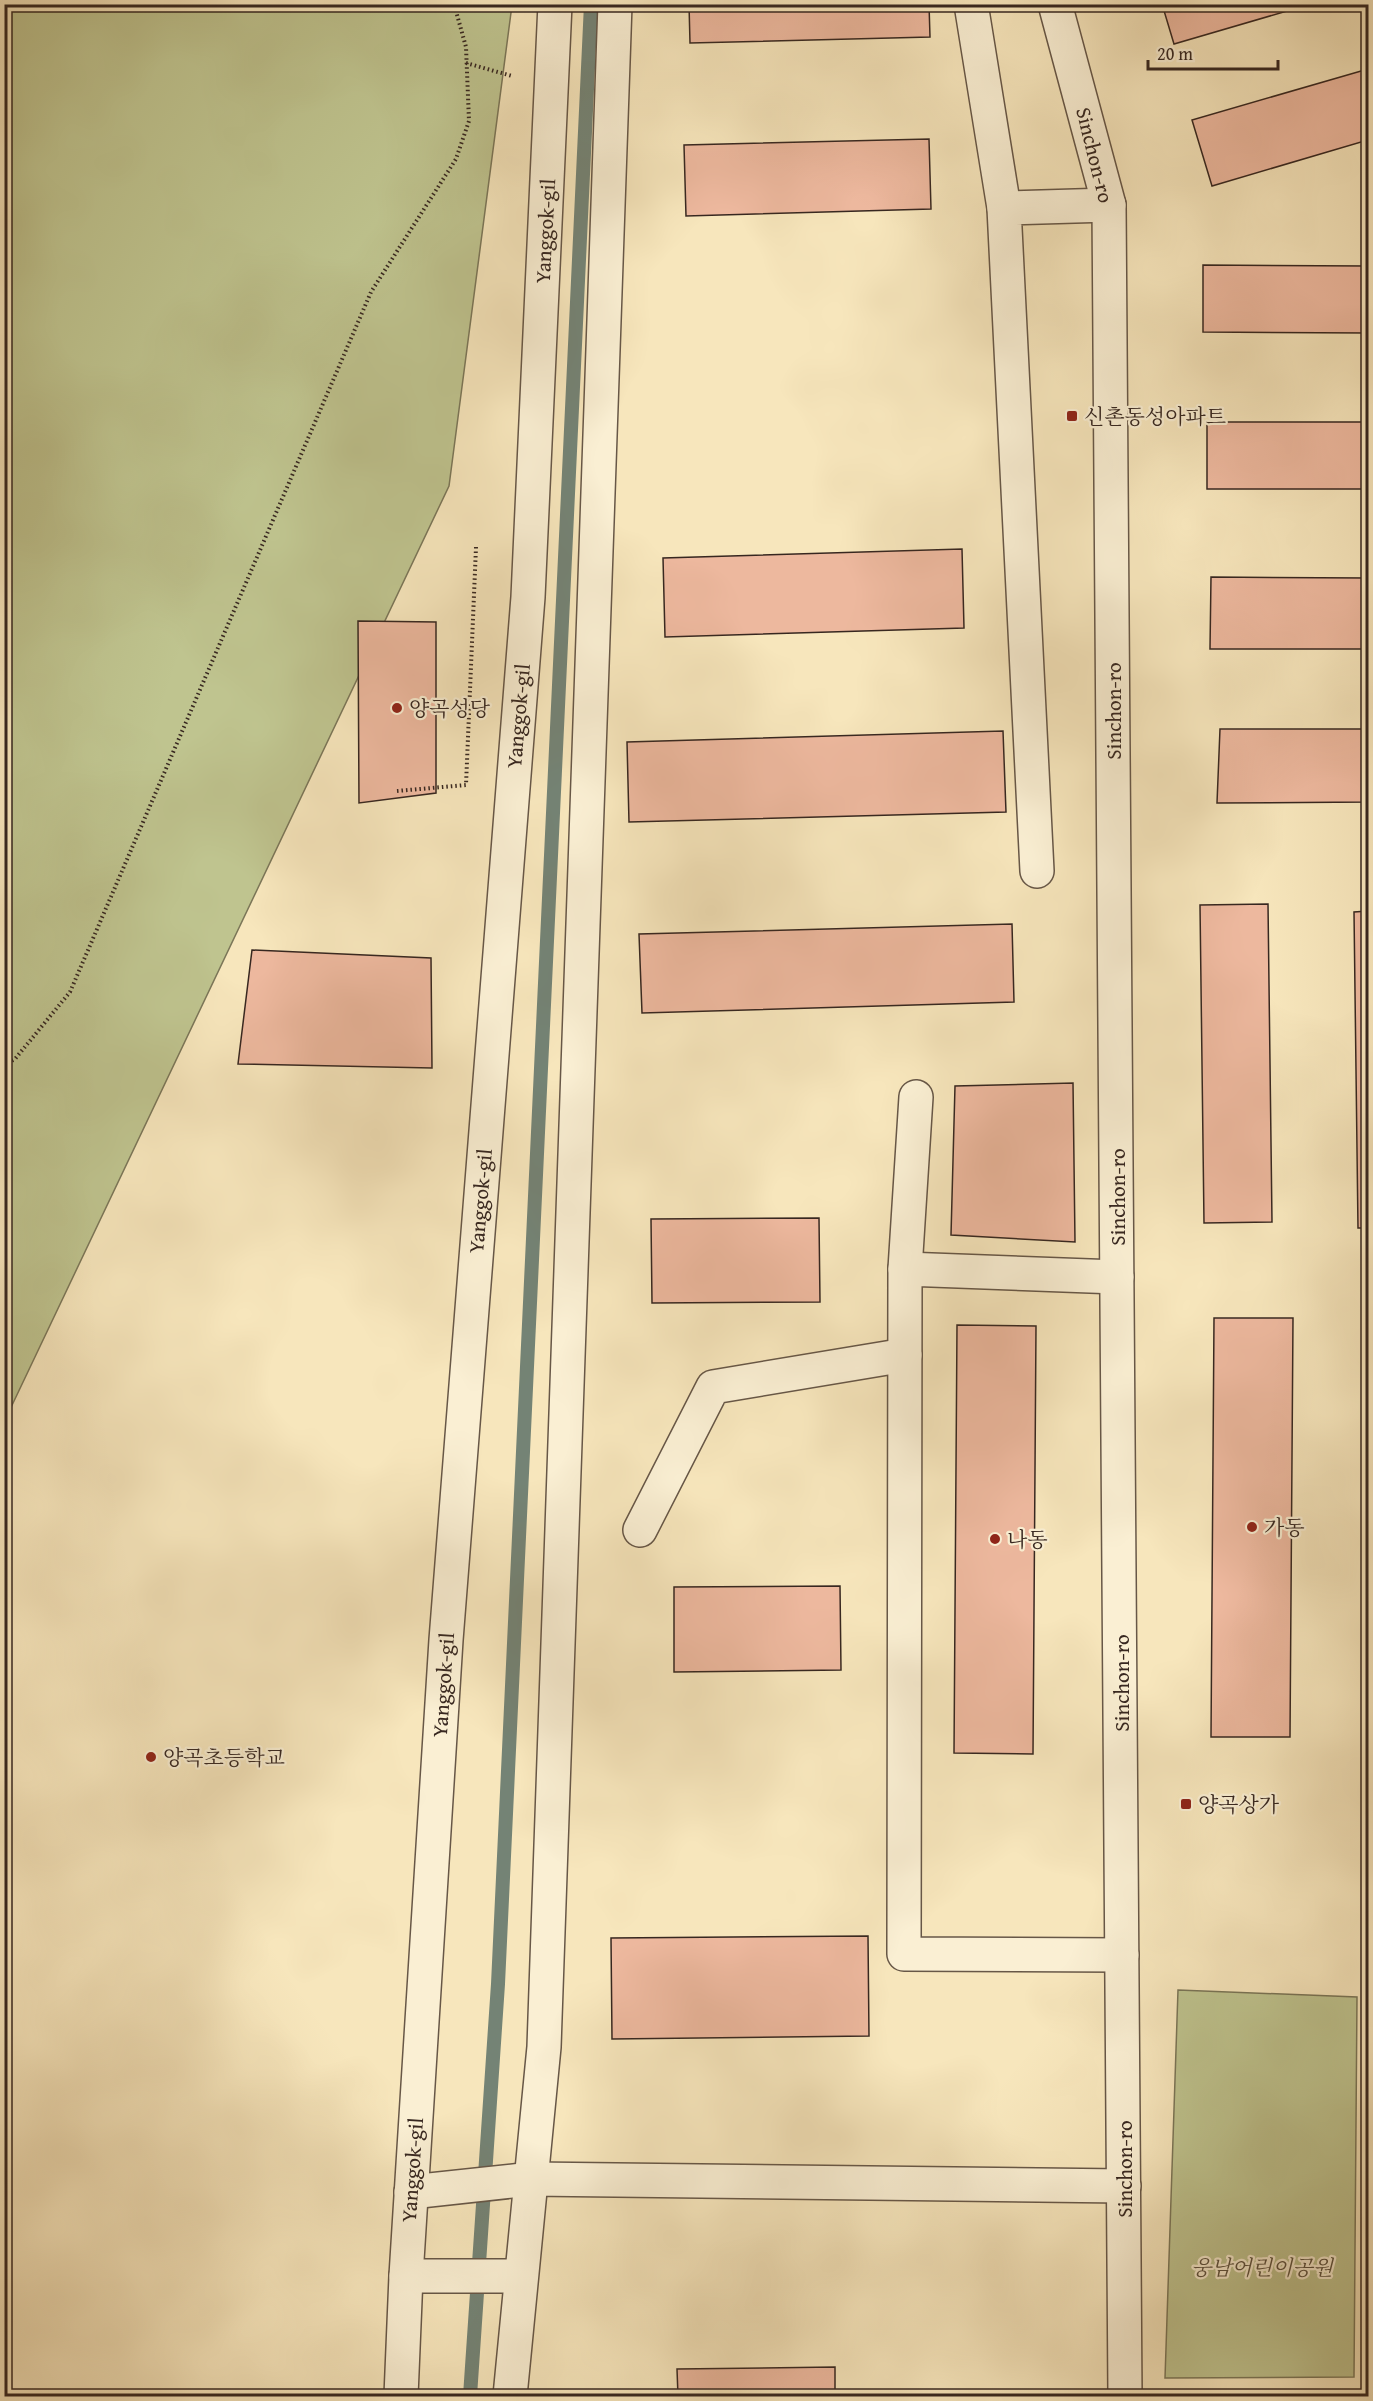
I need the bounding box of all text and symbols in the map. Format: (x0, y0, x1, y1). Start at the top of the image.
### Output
scale bar (1148, 33, 1278, 71)
text: 20 m (1157, 40, 1193, 67)
street label: Sinchon-ro (1068, 104, 1122, 206)
street label: Yanggok-gil (527, 178, 563, 284)
place label: 신촌동성아파트 (1084, 401, 1226, 432)
marker: 신촌동성아파트 (1065, 409, 1079, 423)
street label: Yanggok-gil (498, 662, 538, 770)
street label: Sinchon-ro (1098, 662, 1129, 760)
place label: 양곡성당 (409, 693, 491, 724)
marker: 양곡성당 (390, 701, 404, 715)
street label: Yanggok-gil (460, 1147, 500, 1255)
street label: Sinchon-ro (1102, 1148, 1133, 1246)
place label: 가동 (1264, 1512, 1305, 1543)
marker: 가동 (1245, 1520, 1259, 1534)
place label: 나동 (1007, 1524, 1048, 1555)
marker: 나동 (988, 1532, 1002, 1546)
street label: Yanggok-gil (424, 1632, 462, 1738)
street label: Sinchon-ro (1106, 1634, 1137, 1732)
place label: 양곡초등학교 (163, 1742, 285, 1773)
marker: 양곡초등학교 (144, 1750, 158, 1764)
place label: 양곡상가 (1198, 1789, 1280, 1820)
marker: 양곡상가 (1179, 1797, 1193, 1811)
street label: Yanggok-gil (393, 2117, 431, 2223)
street label: Sinchon-ro (1109, 2120, 1140, 2218)
park label: 웅남어린이공원 (1191, 2252, 1335, 2283)

